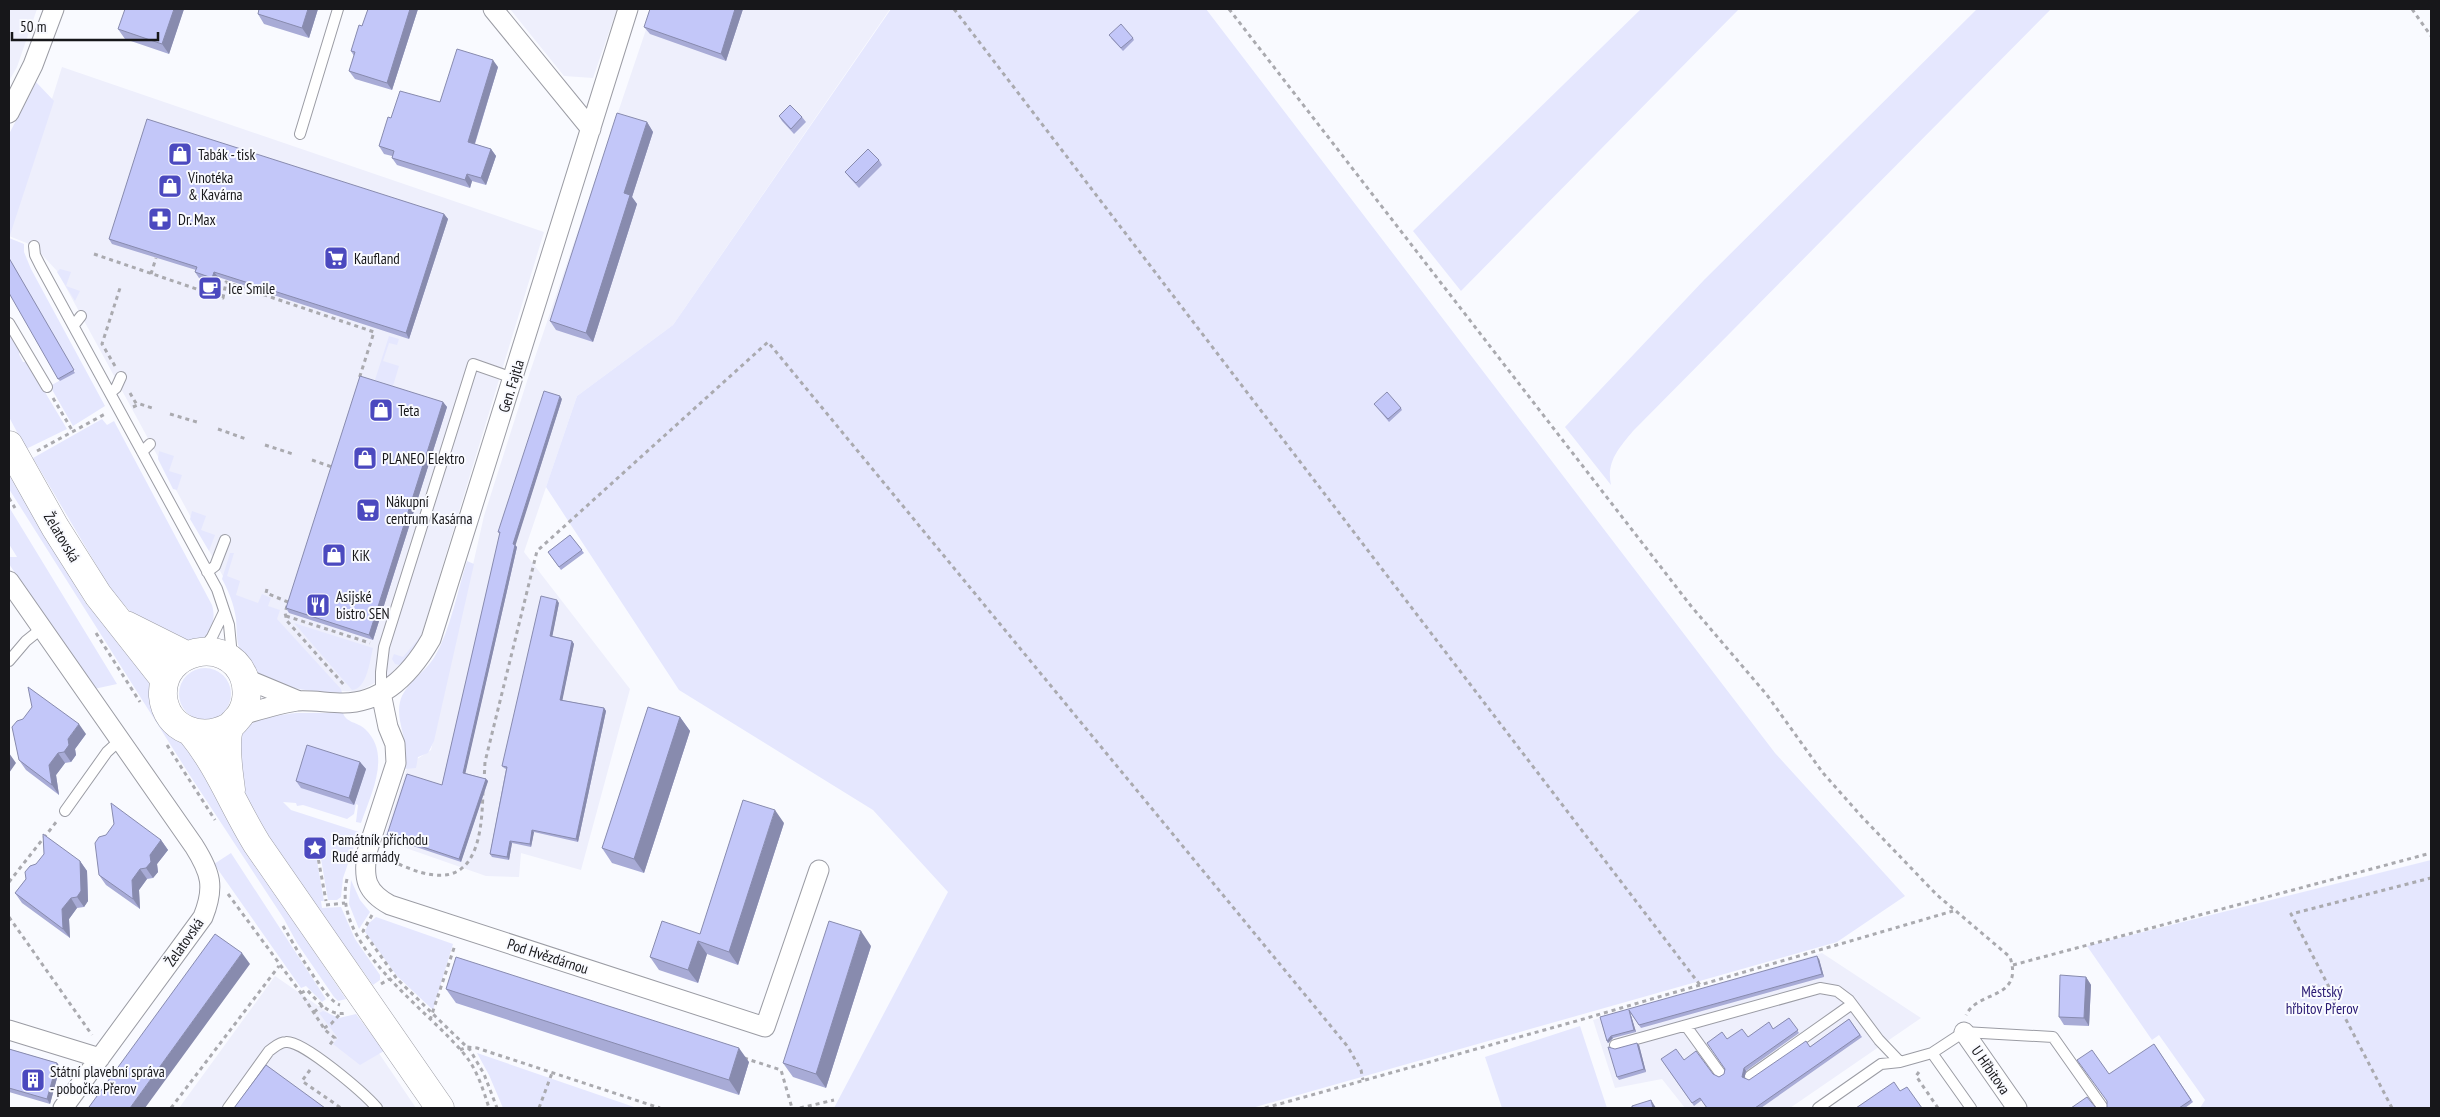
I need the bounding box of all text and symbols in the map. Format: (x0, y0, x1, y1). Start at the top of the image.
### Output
scale bar (12, 10, 159, 42)
text: 50 m (20, 17, 46, 36)
shop icon: Tabák - tisk (167, 141, 193, 167)
place label: Tabák - tisk (198, 145, 255, 164)
place label: Vinotéka & Kavárna (187, 168, 243, 204)
shop icon: Vinotéka & Kavárna (157, 173, 183, 199)
pharmacy icon: Dr. Max (147, 206, 173, 232)
place label: Dr. Max (178, 210, 216, 229)
supermarket icon: Kaufland (323, 245, 349, 271)
place label: Kaufland (354, 249, 400, 268)
cafe icon: Ice Smile (197, 275, 223, 301)
place label: Ice Smile (228, 279, 275, 298)
street label: Gen. Fajtla (494, 357, 528, 415)
shop icon: Teta (368, 397, 394, 423)
place label: Teta (398, 401, 419, 420)
shop icon: PLANEO Elektro (352, 445, 378, 471)
place label: PLANEO Elektro (382, 449, 465, 468)
place label: Nákupní centrum Kasárna (386, 492, 472, 528)
supermarket icon: Nákupní centrum Kasárna (355, 497, 381, 523)
street label: Želatovská (40, 509, 84, 565)
shop icon: KiK (321, 542, 347, 568)
place label: KiK (352, 546, 371, 565)
place label: Asijské bistro SEN (336, 587, 390, 623)
restaurant icon: Asijské bistro SEN (305, 592, 331, 618)
place label: Památník příchodu Rudé armády (332, 830, 428, 866)
place icon: Památník příchodu Rudé armády (302, 835, 328, 861)
street label: Želatovská (161, 914, 207, 970)
street label: Pod Hvězdárnou (505, 934, 591, 978)
park label: Městský hřbitov Přerov (2286, 982, 2359, 1018)
street label: U Hřbitova (1967, 1042, 2015, 1098)
place label: Státní plavební správa - pobočka Přerov (50, 1062, 165, 1098)
building icon: Státní plavební správa - pobočka Přerov (20, 1067, 46, 1093)

